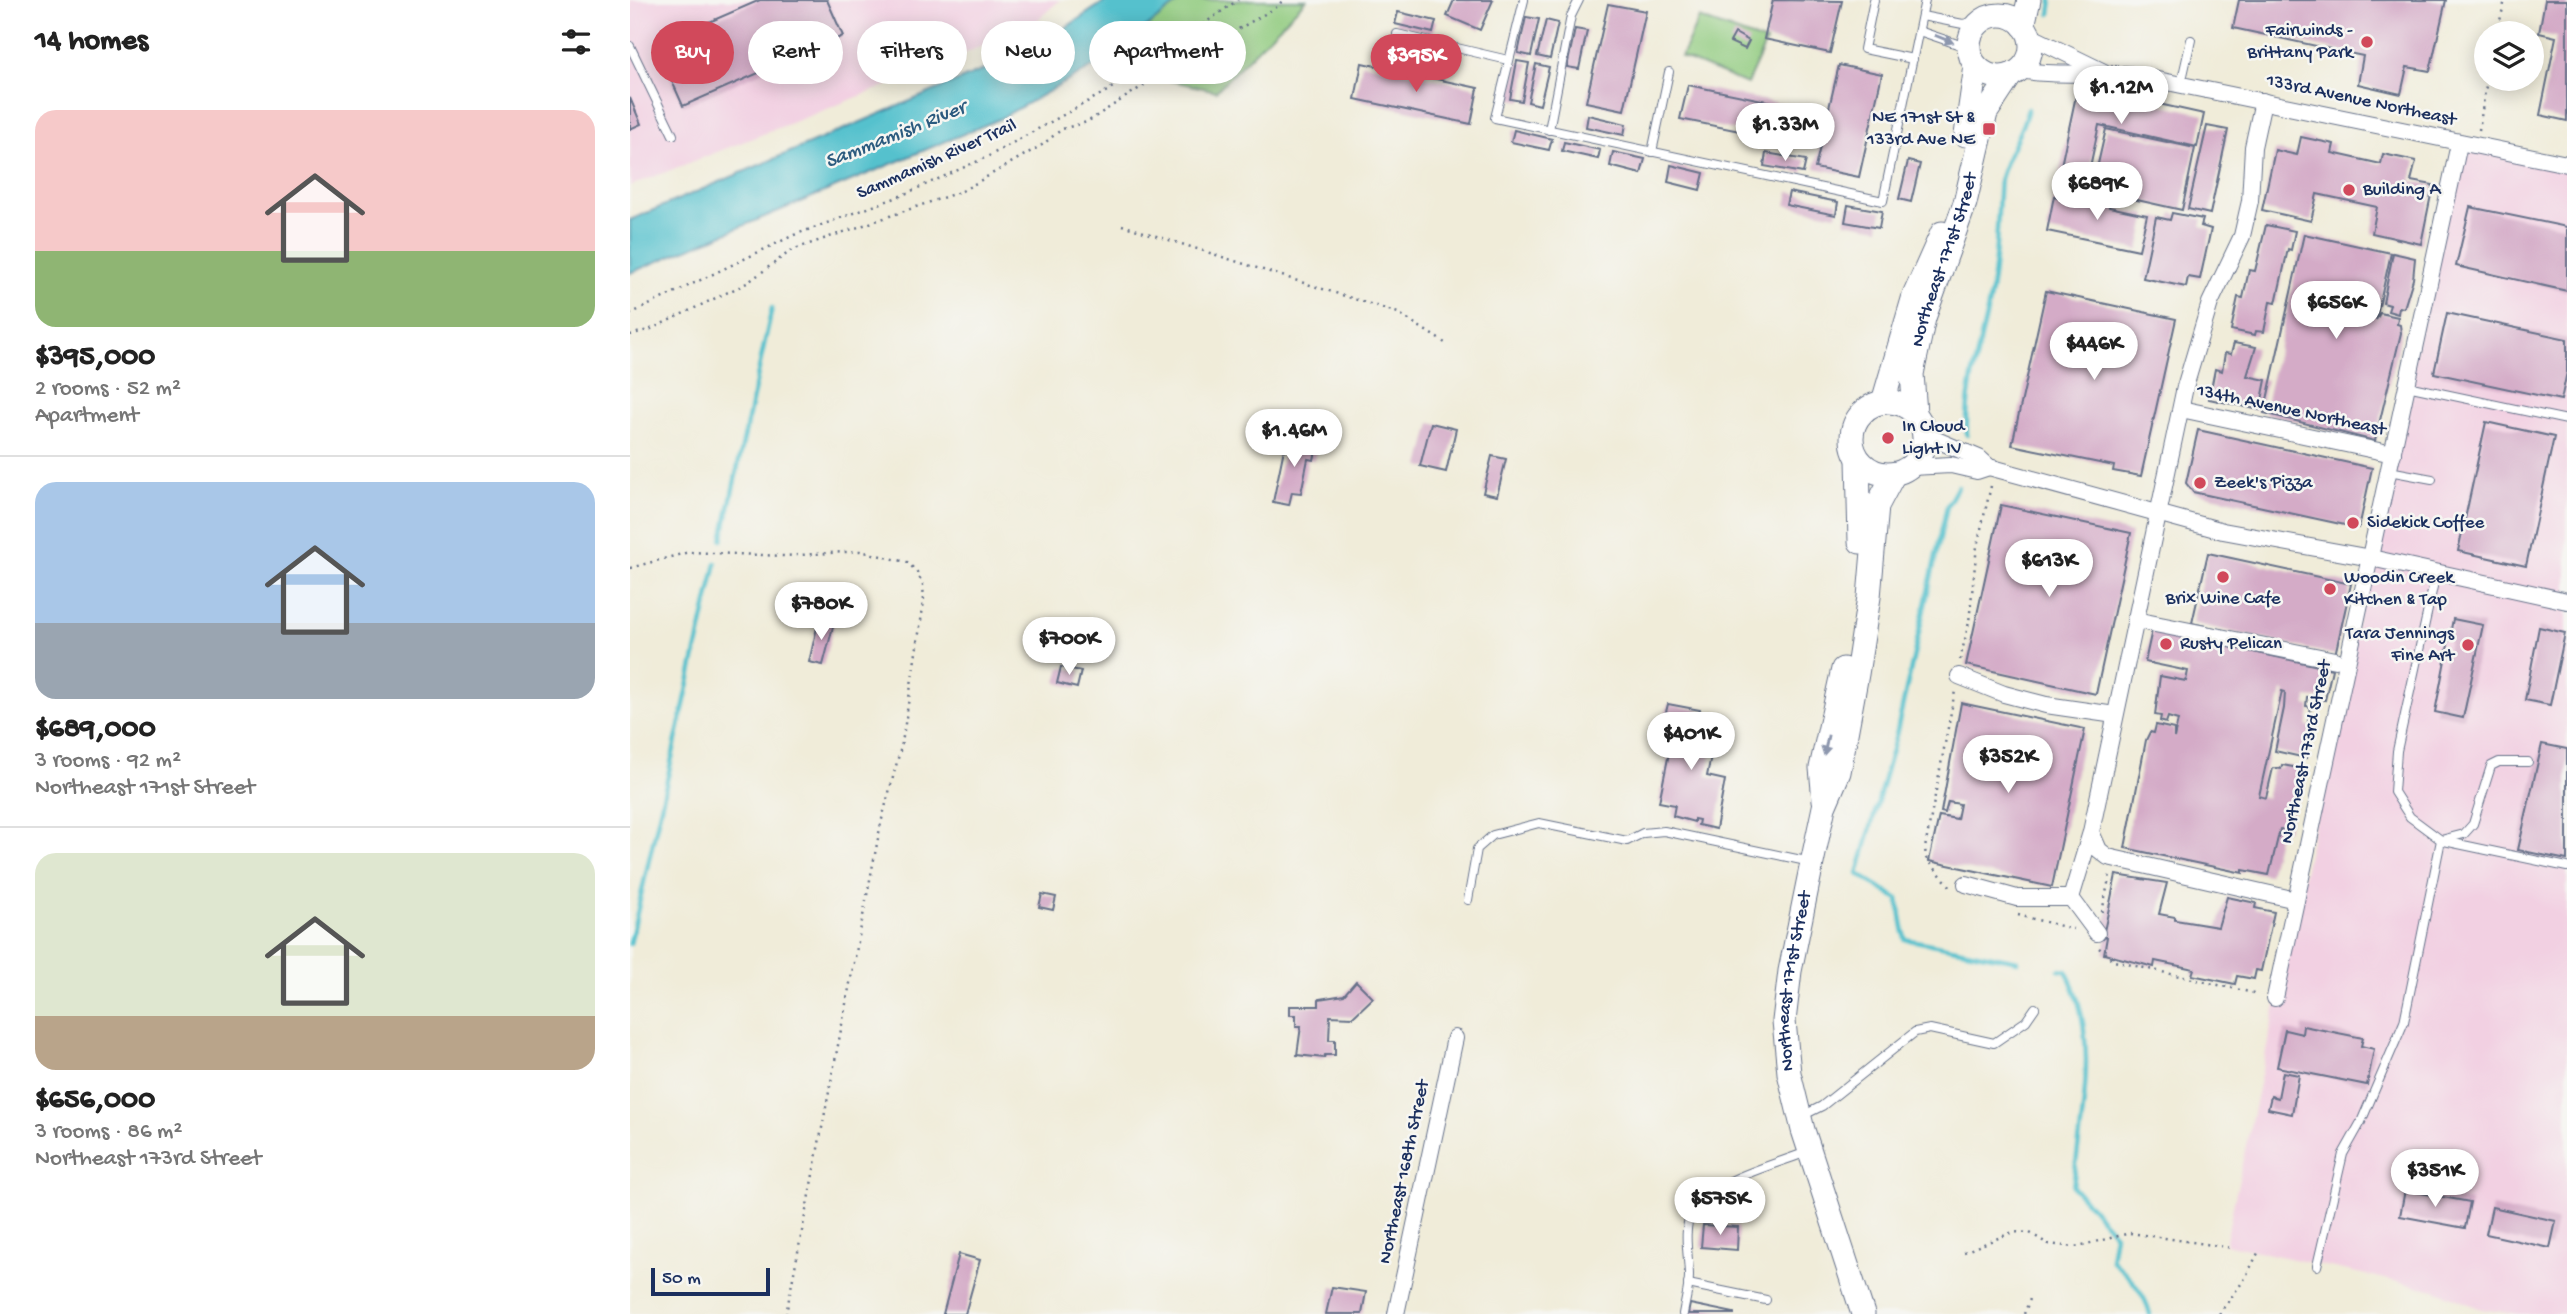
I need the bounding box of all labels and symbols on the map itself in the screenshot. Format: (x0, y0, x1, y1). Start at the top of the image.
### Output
place label: Fairwinds - Brittany Park (2246, 20, 2355, 65)
one-way arrow (1934, 33, 1955, 44)
pin: $395K (1367, 34, 1465, 94)
marker: Fairwinds - Brittany Park (2359, 34, 2375, 50)
pin: $1.12M (2064, 66, 2178, 126)
street label: 133rd Avenue Northeast (2263, 69, 2460, 133)
water label: Sammamish River (822, 95, 974, 176)
pin: $1.33M (1728, 104, 1842, 163)
place label: NE 171st St & 133rd Ave NE (1866, 107, 1976, 152)
street label: Sammamish River Trail (853, 114, 1021, 206)
marker: NE 171st St & 133rd Ave NE (1981, 121, 1997, 137)
pin: $689K (2048, 162, 2146, 222)
street label: Northeast 171st Street (1907, 169, 1984, 349)
place label: Building A (2362, 179, 2443, 202)
marker: Building A (2341, 182, 2357, 198)
pin: $656K (2287, 282, 2385, 341)
pin: $446K (2045, 322, 2143, 382)
street label: 134th Avenue Northeast (2193, 380, 2390, 443)
pin: $1.46M (1237, 410, 1351, 469)
place label: In Cloud Light IV (1902, 416, 1966, 461)
marker: In Cloud Light IV (1880, 430, 1896, 446)
place label: Zeek's Pizza (2214, 472, 2314, 495)
marker: Zeek's Pizza (2192, 475, 2208, 491)
place label: Sidekick Coffee (2367, 512, 2484, 535)
marker: Sidekick Coffee (2345, 515, 2361, 531)
pin: $613K (2000, 540, 2098, 599)
place label: Woodin Creek Kitchen & Tap (2344, 567, 2455, 612)
marker: Brix Wine Cafe (2215, 569, 2231, 585)
marker: Woodin Creek Kitchen & Tap (2322, 581, 2338, 597)
pin: $780K (772, 582, 870, 642)
place label: Brix Wine Cafe (2164, 588, 2281, 611)
pin: $700K (1020, 618, 1118, 677)
place label: Tara Jennings Fine Art (2344, 623, 2456, 668)
place label: Rusty Pelican (2180, 633, 2282, 656)
marker: Rusty Pelican (2158, 636, 2174, 652)
marker: Tara Jennings Fine Art (2460, 637, 2476, 653)
street label: Northeast 173rd Street (2276, 656, 2338, 846)
pin: $401K (1642, 712, 1740, 772)
one-way arrow (1821, 734, 1832, 756)
pin: $352K (1959, 736, 2057, 795)
street label: Northeast 171st Street (1772, 887, 1818, 1072)
street label: Northeast 168th Street (1374, 1076, 1436, 1266)
pin: $351K (2386, 1150, 2484, 1209)
pin: $575K (1671, 1178, 1769, 1237)
scale bar (651, 1265, 770, 1297)

